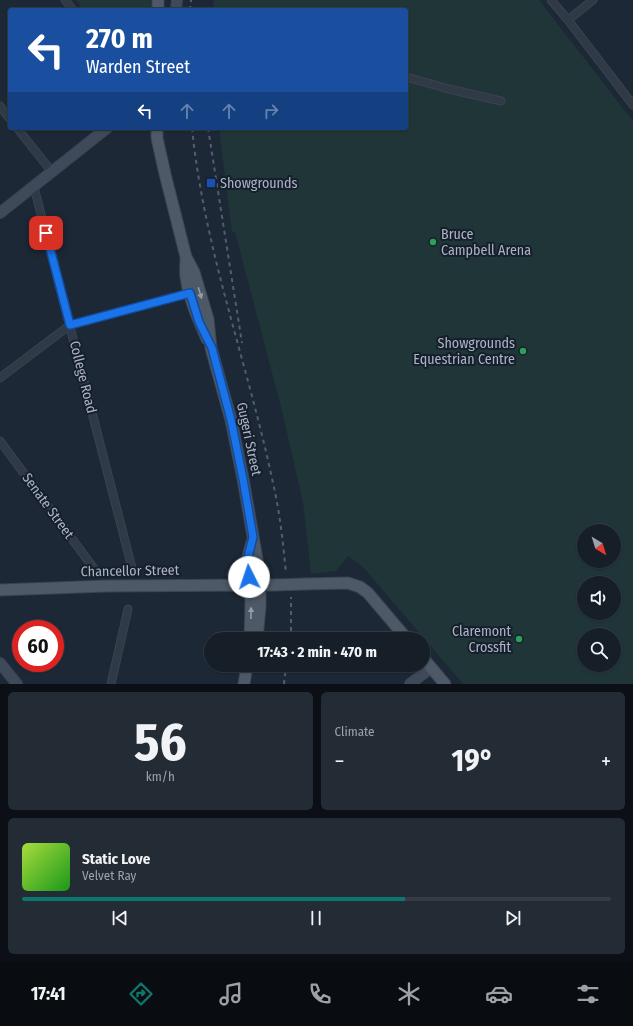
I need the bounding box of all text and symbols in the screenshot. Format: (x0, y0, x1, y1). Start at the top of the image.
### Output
text: 270 m (86, 22, 153, 55)
icon: left (20, 24, 72, 76)
text: Warden Street (86, 56, 190, 78)
icon: left (134, 100, 156, 122)
icon: ahead (176, 100, 198, 122)
icon: ahead (218, 100, 240, 122)
icon: right (260, 100, 282, 122)
place label: Showgrounds (220, 175, 297, 192)
marker: Showgrounds (205, 177, 217, 189)
pin (29, 216, 63, 250)
icon: arrive (35, 222, 57, 244)
place label: Bruce Campbell Arena (441, 226, 531, 259)
marker: Bruce Campbell Arena (428, 237, 438, 247)
one-way arrow (197, 287, 203, 299)
place label: Showgrounds Equestrian Centre (413, 335, 515, 368)
street label: College Road (66, 339, 100, 415)
marker: Showgrounds Equestrian Centre (518, 346, 528, 356)
street label: Gugeri Street (233, 401, 265, 478)
street label: Senate Street (18, 470, 78, 543)
north arrow (577, 524, 621, 568)
map controls (577, 524, 621, 672)
position arrow (228, 556, 270, 598)
street label: Chancellor Street (81, 562, 180, 580)
button: sound (577, 576, 621, 620)
one-way arrow (247, 607, 254, 619)
speed limit sign: 60 (12, 620, 64, 672)
place label: Claremont Crossfit (452, 623, 511, 656)
button: search (577, 628, 621, 672)
marker: Claremont Crossfit (514, 634, 524, 644)
text: 17:43 · 2 min · 470 m (257, 643, 377, 661)
text: 56 (134, 711, 187, 774)
text: Climate (335, 724, 375, 739)
text: 19° (452, 743, 494, 779)
text: − (335, 748, 344, 775)
text: + (601, 748, 611, 775)
text: km/h (146, 769, 175, 784)
text: Static Love (82, 850, 150, 868)
text: Velvet Ray (82, 868, 136, 883)
icon: previous (109, 907, 131, 929)
icon: pause (305, 907, 327, 929)
icon: next (502, 907, 524, 929)
icon: directions (127, 980, 155, 1008)
icon: music (217, 980, 245, 1008)
icon: phone (306, 980, 334, 1008)
icon: climate (395, 980, 423, 1008)
icon: car (485, 980, 513, 1008)
icon: filters (574, 980, 602, 1008)
text: 17:41 (31, 983, 66, 1005)

